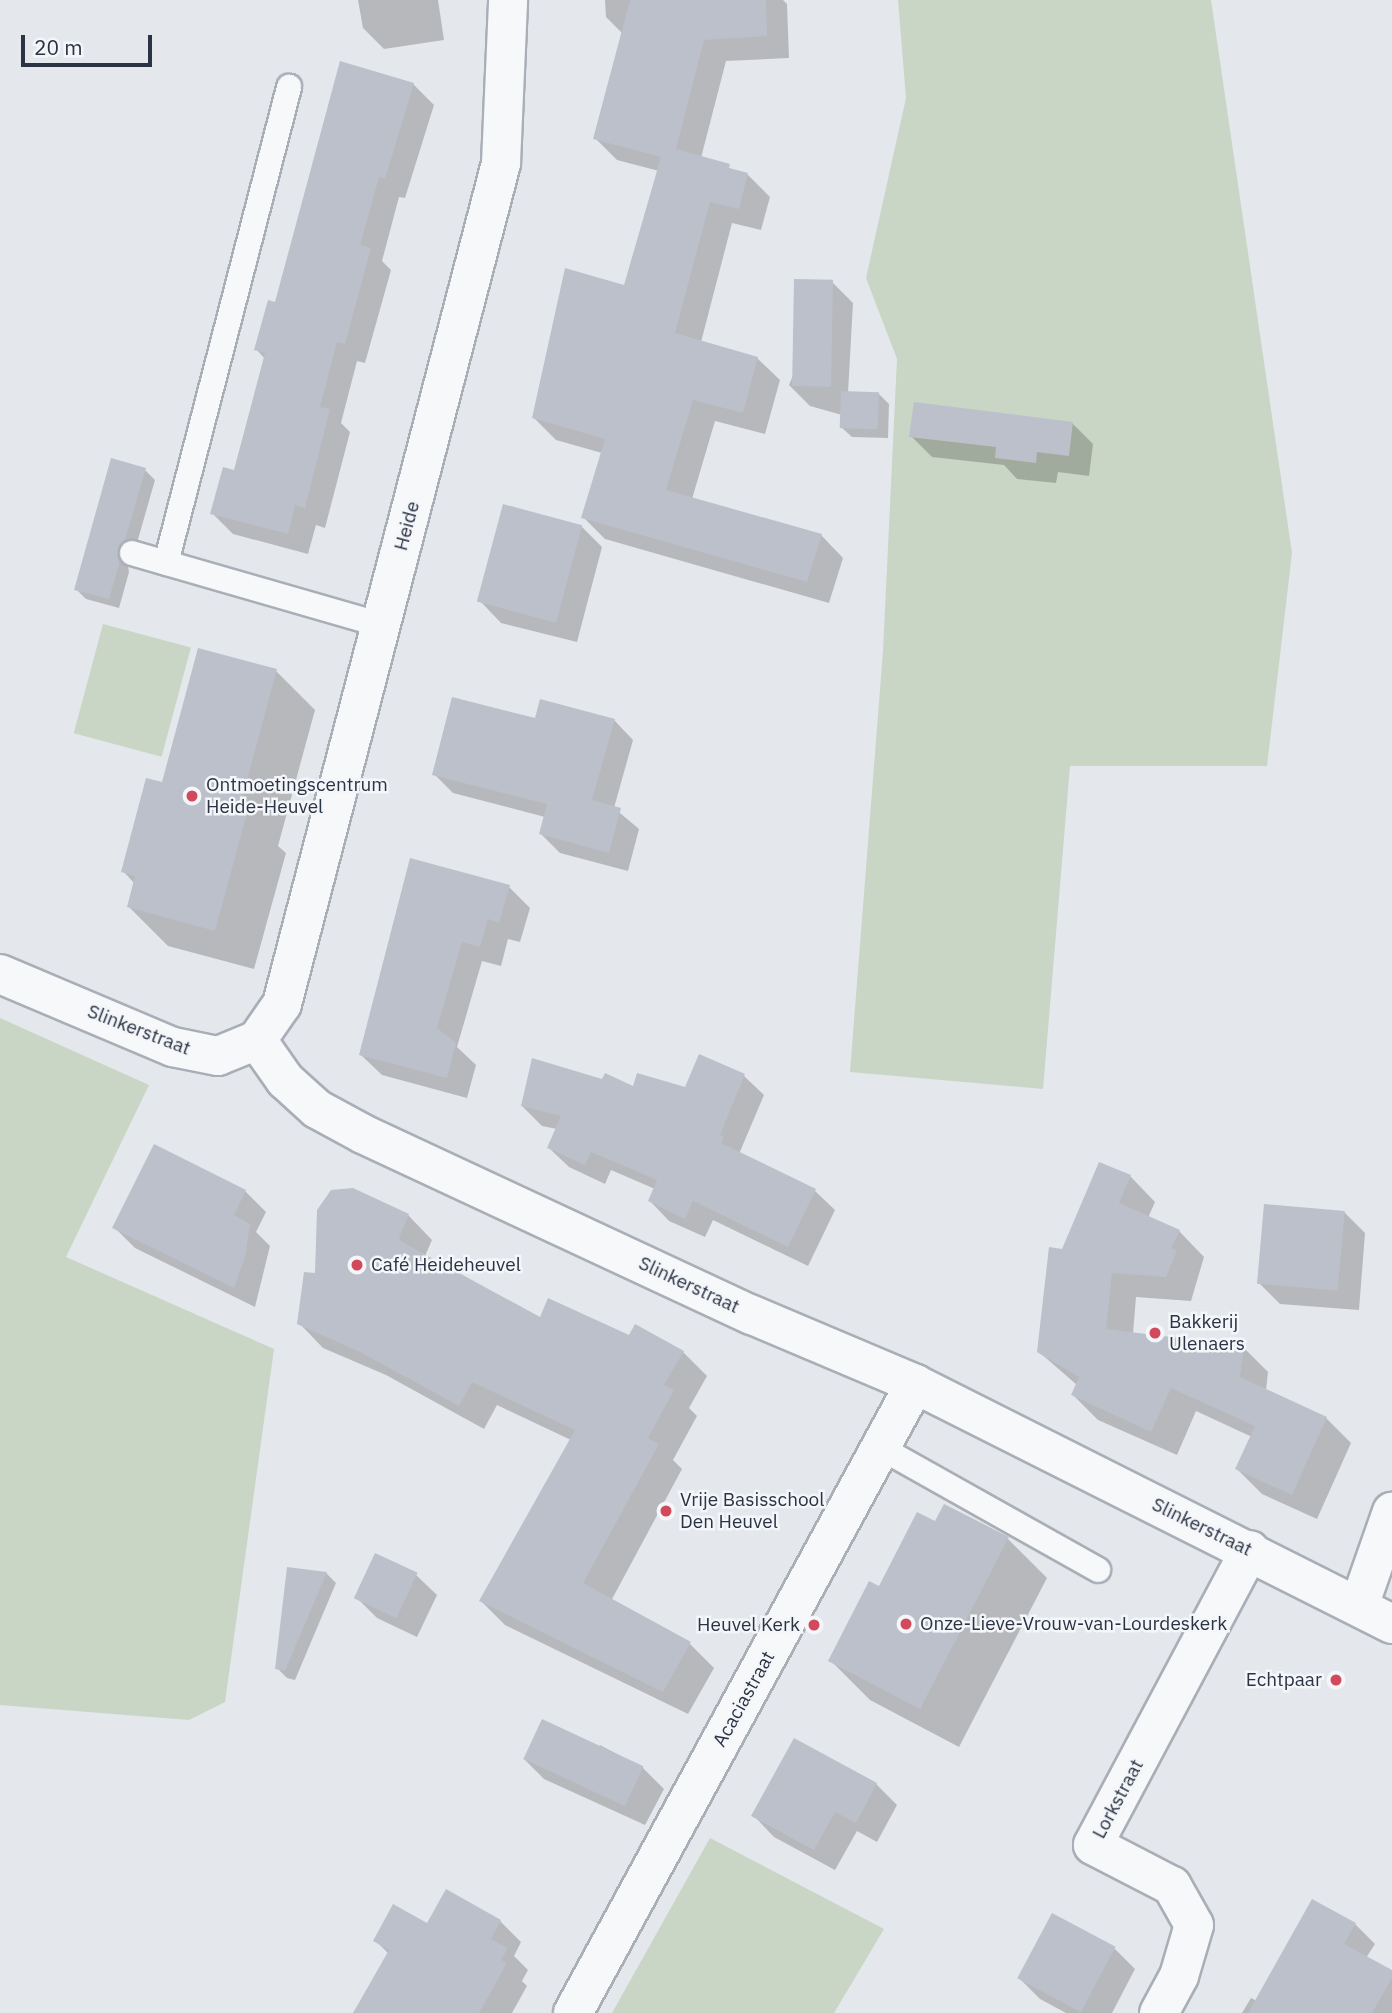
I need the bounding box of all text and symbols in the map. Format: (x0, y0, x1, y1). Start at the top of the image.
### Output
scale bar (24, 21, 156, 65)
text: 20 m (34, 33, 83, 61)
street label: Heide (390, 499, 424, 553)
place label: Ontmoetingscentrum Heide-Heuvel (206, 774, 388, 818)
marker: Ontmoetingscentrum Heide-Heuvel (184, 788, 200, 804)
street label: Slinkerstraat (84, 1000, 194, 1060)
street label: Slinkerstraat (635, 1252, 743, 1318)
place label: Café Heideheuvel (371, 1254, 521, 1276)
marker: Café Heideheuvel (349, 1257, 365, 1273)
place label: Bakkerij Ulenaers (1169, 1311, 1245, 1355)
marker: Bakkerij Ulenaers (1147, 1325, 1163, 1341)
place label: Vrije Basisschool Den Heuvel (680, 1489, 824, 1533)
street label: Slinkerstraat (1148, 1493, 1256, 1561)
marker: Vrije Basisschool Den Heuvel (658, 1503, 674, 1519)
place label: Onze-Lieve-Vrouw-van-Lourdeskerk (920, 1613, 1227, 1635)
place label: Heuvel Kerk (697, 1614, 800, 1636)
marker: Onze-Lieve-Vrouw-van-Lourdeskerk (898, 1616, 914, 1632)
marker: Heuvel Kerk (806, 1617, 822, 1633)
street label: Acaciastraat (708, 1647, 780, 1751)
place label: Echtpaar (1246, 1669, 1322, 1691)
marker: Echtpaar (1328, 1672, 1344, 1688)
street label: Lorkstraat (1088, 1755, 1148, 1843)

